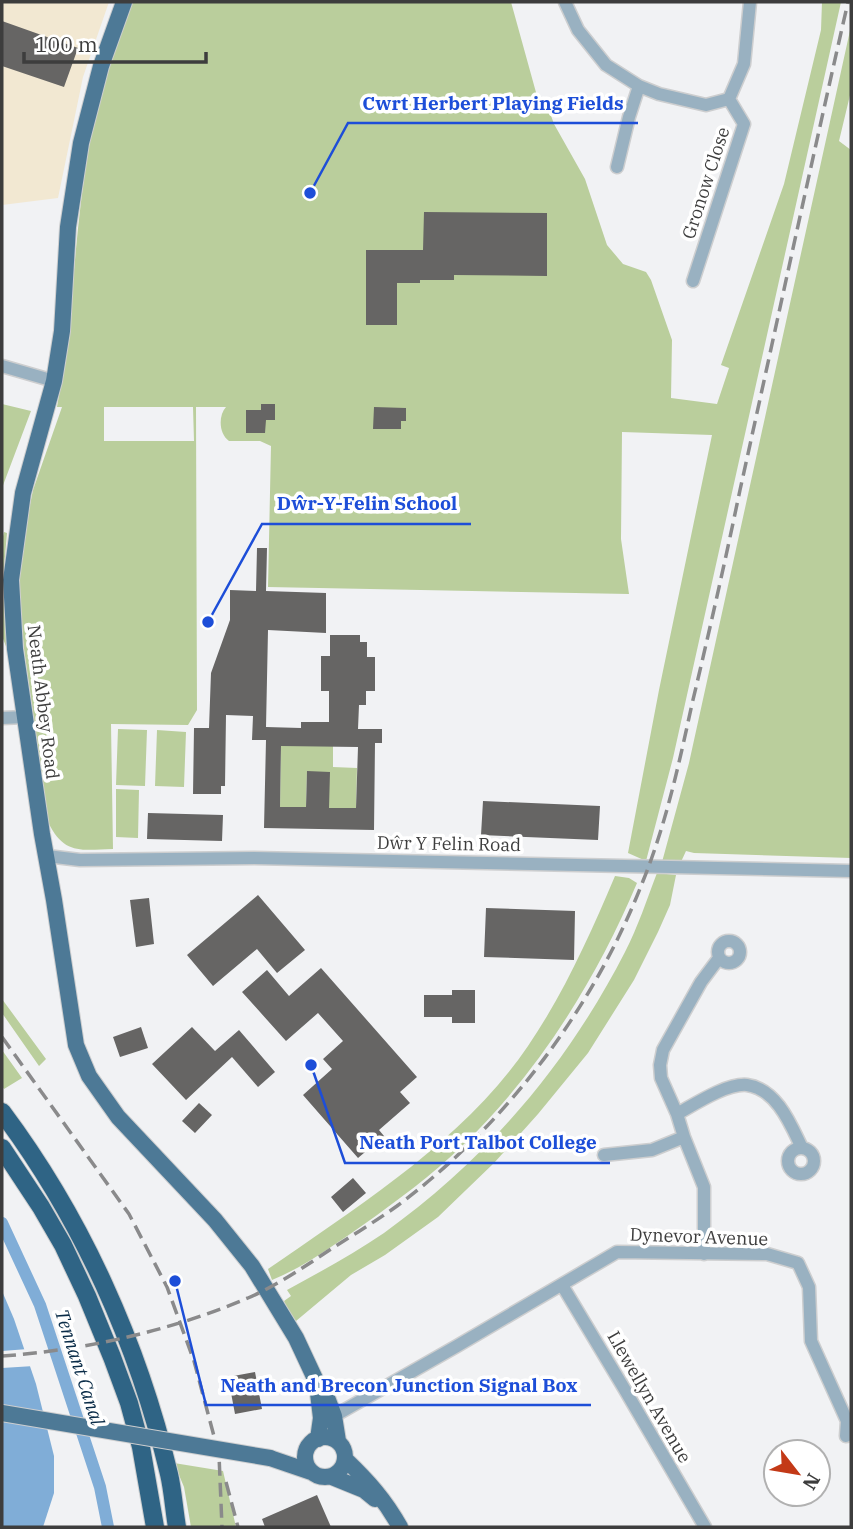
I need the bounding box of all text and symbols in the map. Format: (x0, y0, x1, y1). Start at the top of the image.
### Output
scale bar (24, 21, 206, 65)
text: 100 m (35, 30, 98, 58)
callout: Cwrt Herbert Playing Fields (348, 83, 638, 123)
text: Cwrt Herbert Playing Fields (362, 91, 624, 115)
street label: Gronow Close (677, 124, 734, 242)
callout: Dŵr-Y-Felin School (262, 484, 471, 524)
text: Dŵr-Y-Felin School (277, 491, 457, 515)
street label: Neath Abbey Road (23, 623, 64, 781)
street label: Dŵr Y Felin Road (377, 831, 521, 856)
callout: Neath Port Talbot College (345, 1123, 610, 1163)
text: Neath Port Talbot College (359, 1130, 597, 1154)
street label: Dynevor Avenue (629, 1223, 769, 1250)
water label: Tennant Canal (50, 1306, 110, 1429)
street label: Llewellyn Avenue (602, 1327, 697, 1467)
callout: Neath and Brecon Junction Signal Box (206, 1365, 591, 1405)
text: Neath and Brecon Junction Signal Box (221, 1373, 577, 1397)
north arrow (762, 1438, 832, 1508)
text: N (797, 1469, 826, 1494)

